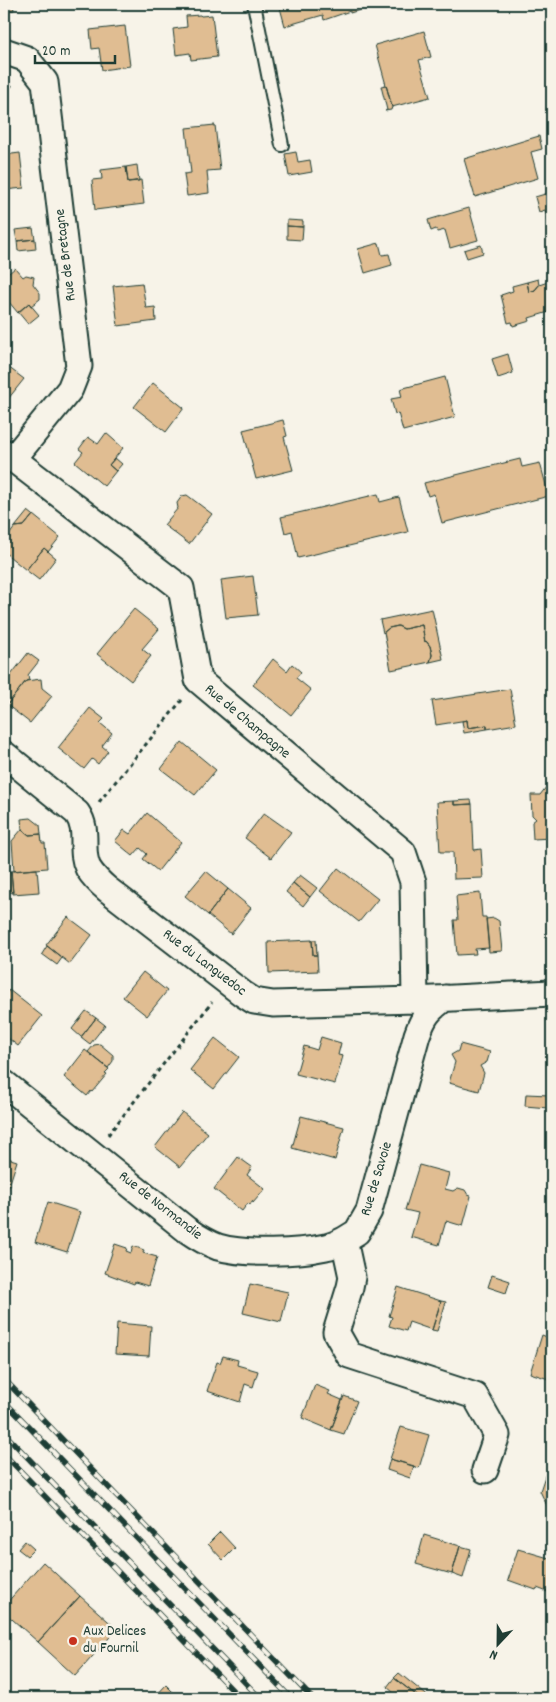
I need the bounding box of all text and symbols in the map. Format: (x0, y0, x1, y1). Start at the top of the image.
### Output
scale bar (35, 32, 115, 64)
text: 20 m (42, 41, 70, 63)
street label: Rue de Bretagne (49, 207, 83, 302)
street label: Rue de Champagne (199, 679, 295, 765)
street label: Rue du Languedoc (157, 924, 251, 1002)
street label: Rue de Savoie (355, 1139, 399, 1219)
street label: Rue de Normandie (113, 1166, 207, 1246)
north arrow (474, 1620, 524, 1670)
place label: Aux Delices du Fournil (83, 1621, 146, 1660)
marker: Aux Delices du Fournil (67, 1635, 79, 1647)
text: N (487, 1644, 501, 1665)

